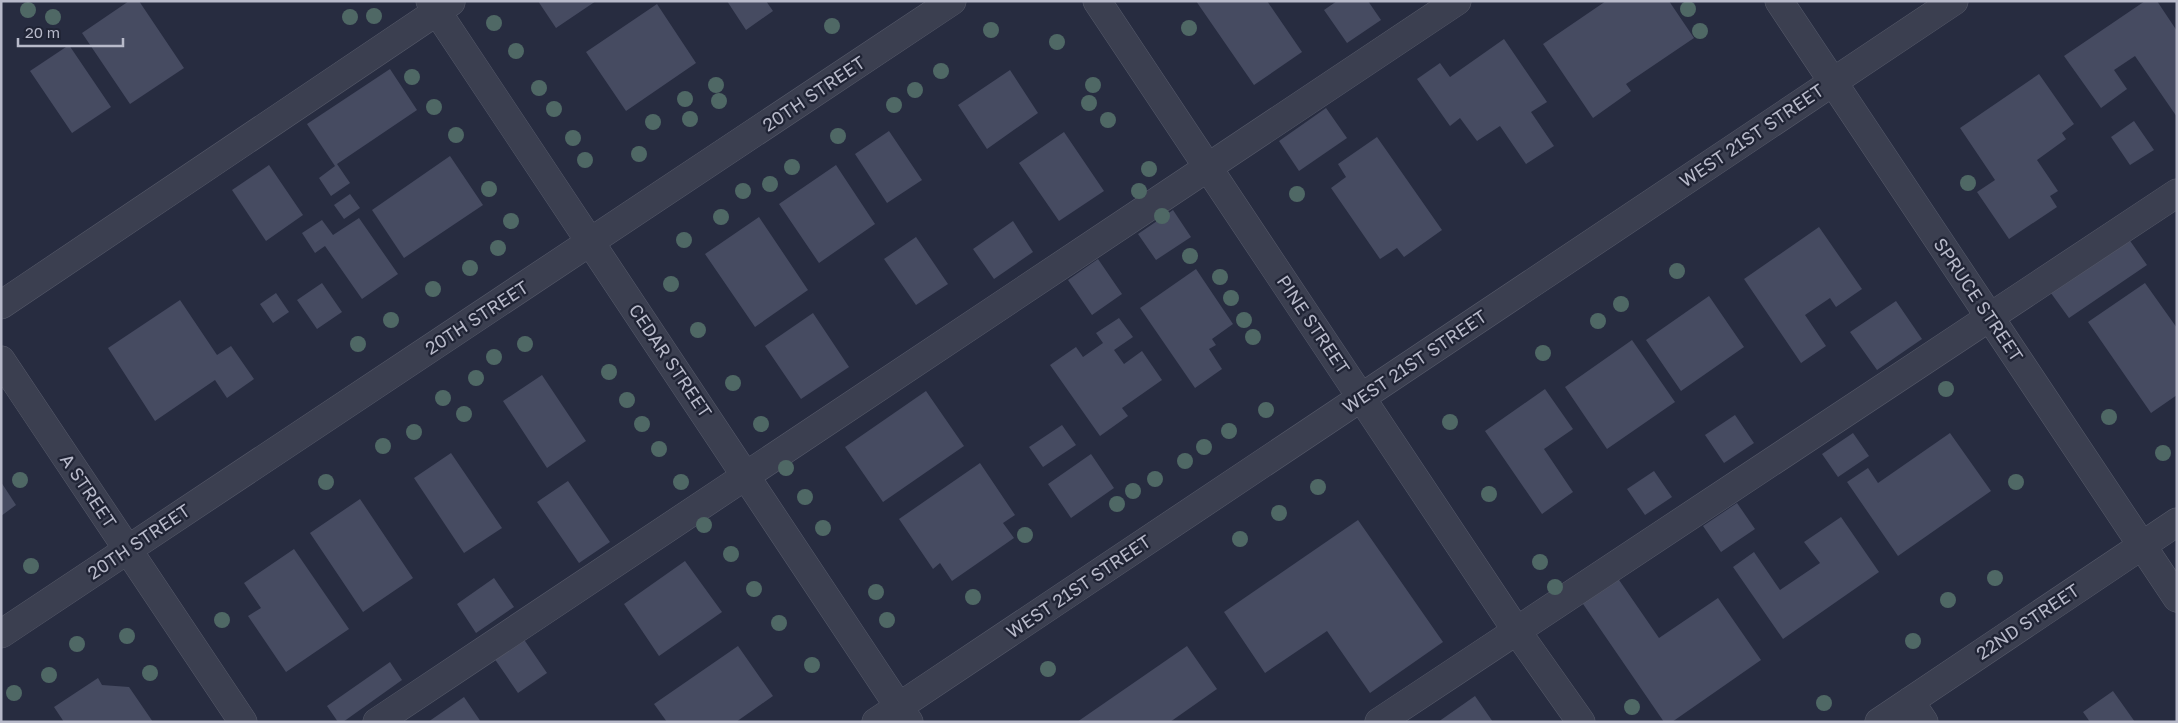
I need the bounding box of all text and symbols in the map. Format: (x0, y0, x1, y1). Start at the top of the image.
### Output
scale bar (18, 15, 122, 47)
text: 20 m (25, 23, 60, 41)
street label: 20TH STREET (758, 51, 869, 136)
street label: WEST 21ST STREET (1675, 79, 1828, 192)
street label: SPRUCE STREET (1929, 233, 2028, 365)
street label: PINE STREET (1273, 271, 1355, 378)
street label: 20TH STREET (421, 276, 532, 359)
street label: CEDAR STREET (625, 299, 717, 421)
street label: WEST 21ST STREET (1338, 305, 1491, 418)
street label: A STREET (56, 449, 122, 532)
street label: 20TH STREET (83, 499, 194, 584)
street label: WEST 21ST STREET (1002, 530, 1155, 643)
street label: 22ND STREET (1972, 579, 2083, 664)

